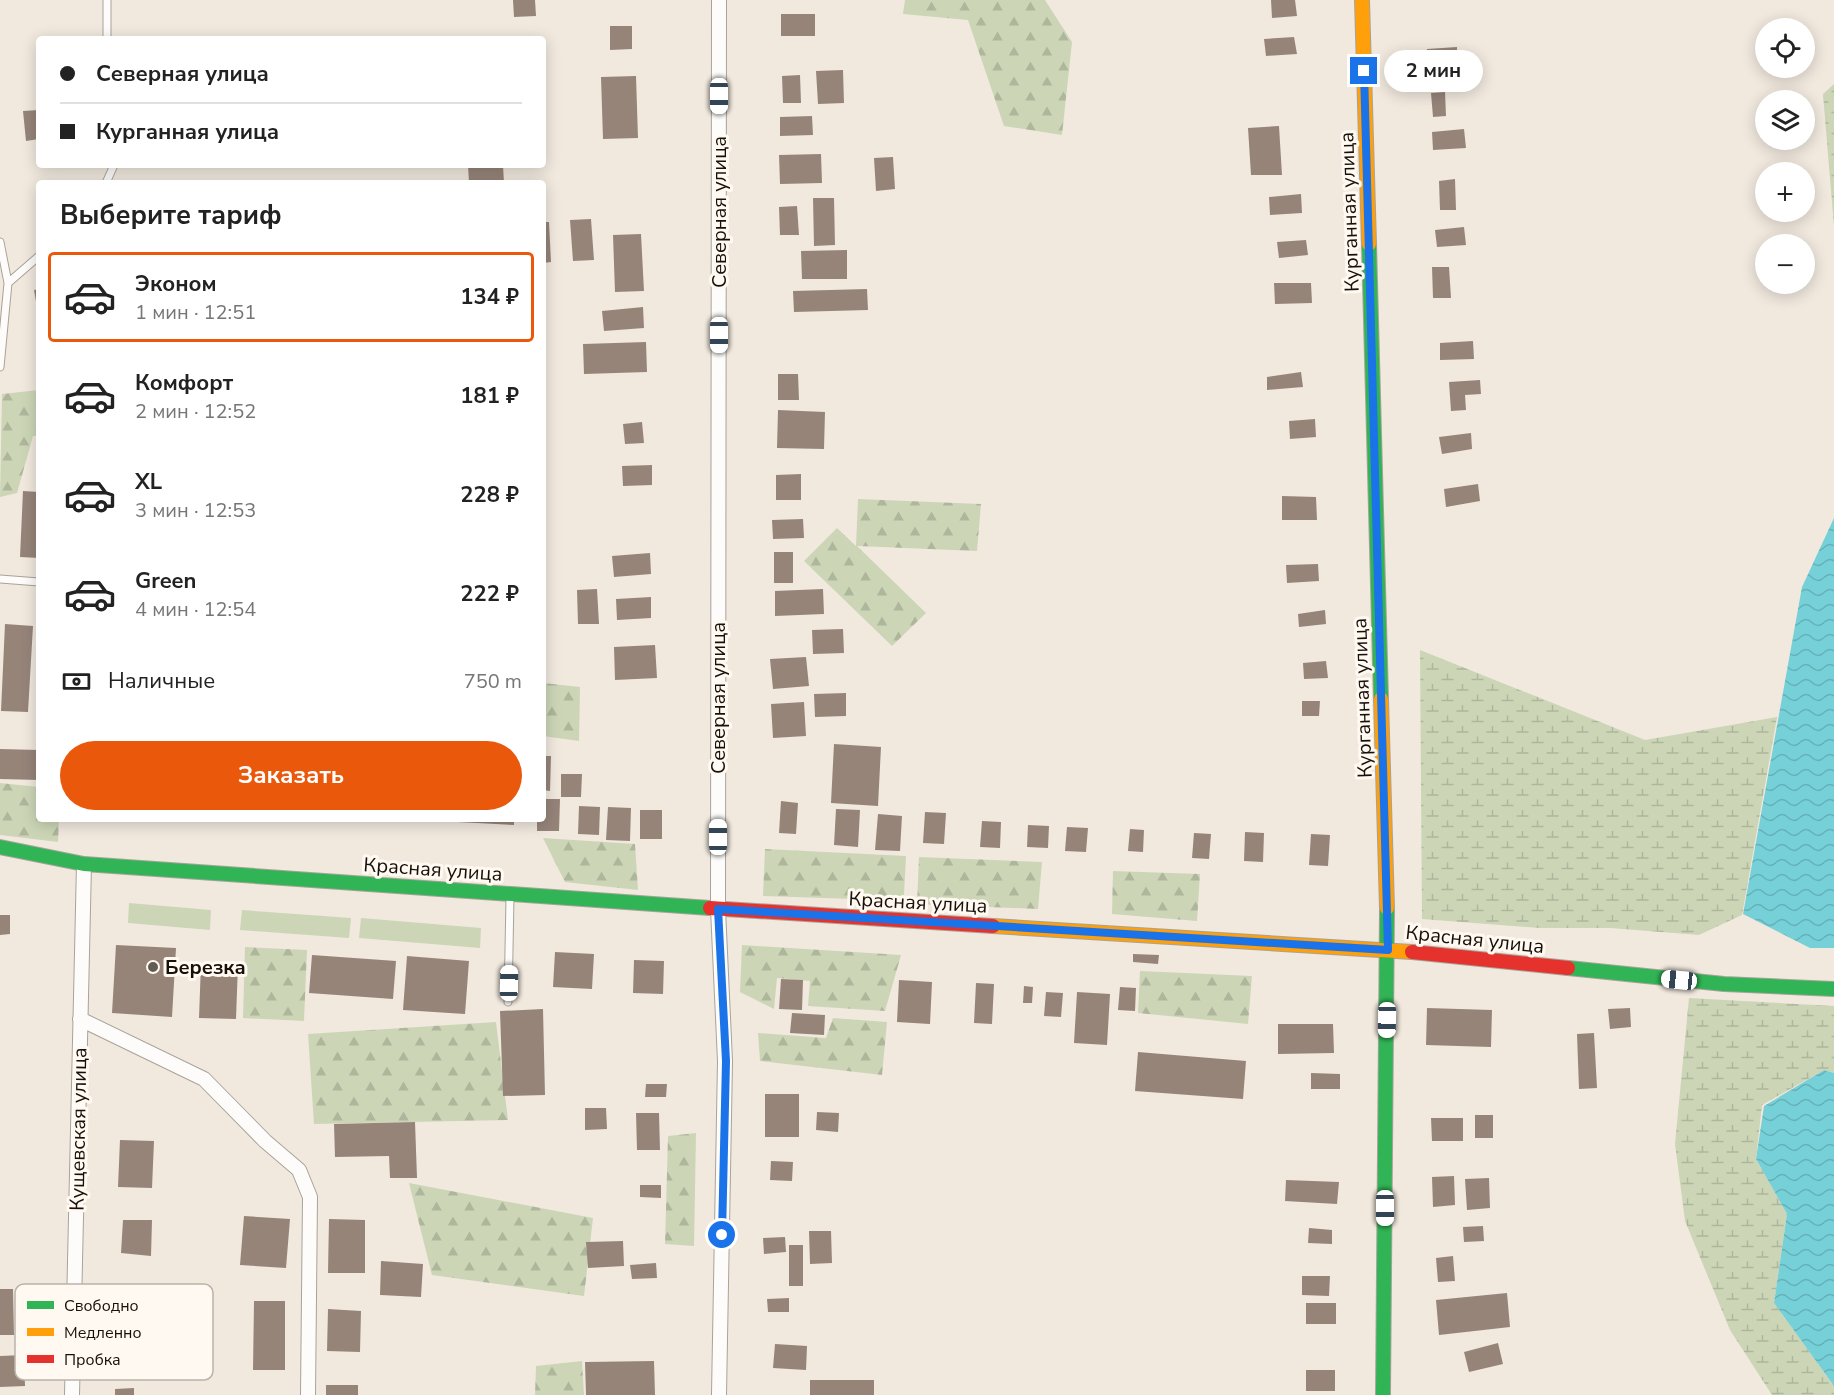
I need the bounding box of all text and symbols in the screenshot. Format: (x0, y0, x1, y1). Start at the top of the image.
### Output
map controls (1755, 18, 1815, 294)
button: locate (1755, 18, 1815, 78)
callout: 2 мин (1385, 50, 1484, 92)
route end (1350, 57, 1377, 84)
text: 2 мин (1406, 57, 1461, 84)
text: Северная улица (96, 59, 269, 89)
car (710, 78, 728, 114)
button: layers (1755, 90, 1815, 150)
text: Курганная улица (96, 117, 279, 147)
street label: Курганная улица (1333, 131, 1366, 292)
street label: Северная улица (706, 136, 733, 288)
button: + (1755, 162, 1815, 222)
text: Выберите тариф (60, 197, 282, 234)
button: − (1755, 234, 1815, 294)
text: Эконом (135, 269, 217, 299)
icon: car (63, 270, 117, 324)
text: 134 ₽ (460, 282, 519, 312)
text: 1 мин · 12:51 (135, 299, 256, 326)
car (710, 317, 728, 353)
text: Комфорт (135, 368, 233, 398)
icon: car (63, 369, 117, 423)
text: 181 ₽ (460, 381, 519, 411)
text: 2 мин · 12:52 (135, 398, 256, 425)
text: XL (135, 467, 162, 497)
icon: car (63, 468, 117, 522)
text: 228 ₽ (460, 480, 519, 510)
text: 3 мин · 12:53 (135, 497, 256, 524)
text: Green (135, 566, 196, 596)
icon: car (63, 567, 117, 621)
text: 222 ₽ (460, 579, 519, 609)
text: 4 мин · 12:54 (135, 596, 256, 623)
street label: Курганная улица (1346, 617, 1379, 778)
street label: Северная улица (705, 622, 732, 774)
icon: cash (60, 665, 93, 698)
text: Наличные (108, 666, 215, 696)
text: 750 m (464, 668, 522, 695)
button: Заказать (60, 741, 522, 810)
car (709, 819, 727, 855)
street label: Красная улица (363, 851, 503, 888)
street label: Красная улица (848, 885, 988, 920)
street label: Красная улица (1404, 919, 1546, 960)
place label: Березка (165, 954, 246, 981)
marker: Березка (146, 960, 160, 974)
car (500, 965, 518, 1001)
car (1660, 969, 1698, 991)
car (1378, 1002, 1396, 1038)
street label: Кущевская улица (64, 1047, 93, 1211)
car (1376, 1190, 1394, 1226)
route start (708, 1221, 735, 1248)
legend (15, 1284, 213, 1380)
text: Свободно (64, 1295, 139, 1317)
text: Медленно (64, 1322, 142, 1344)
text: Пробка (64, 1349, 121, 1371)

